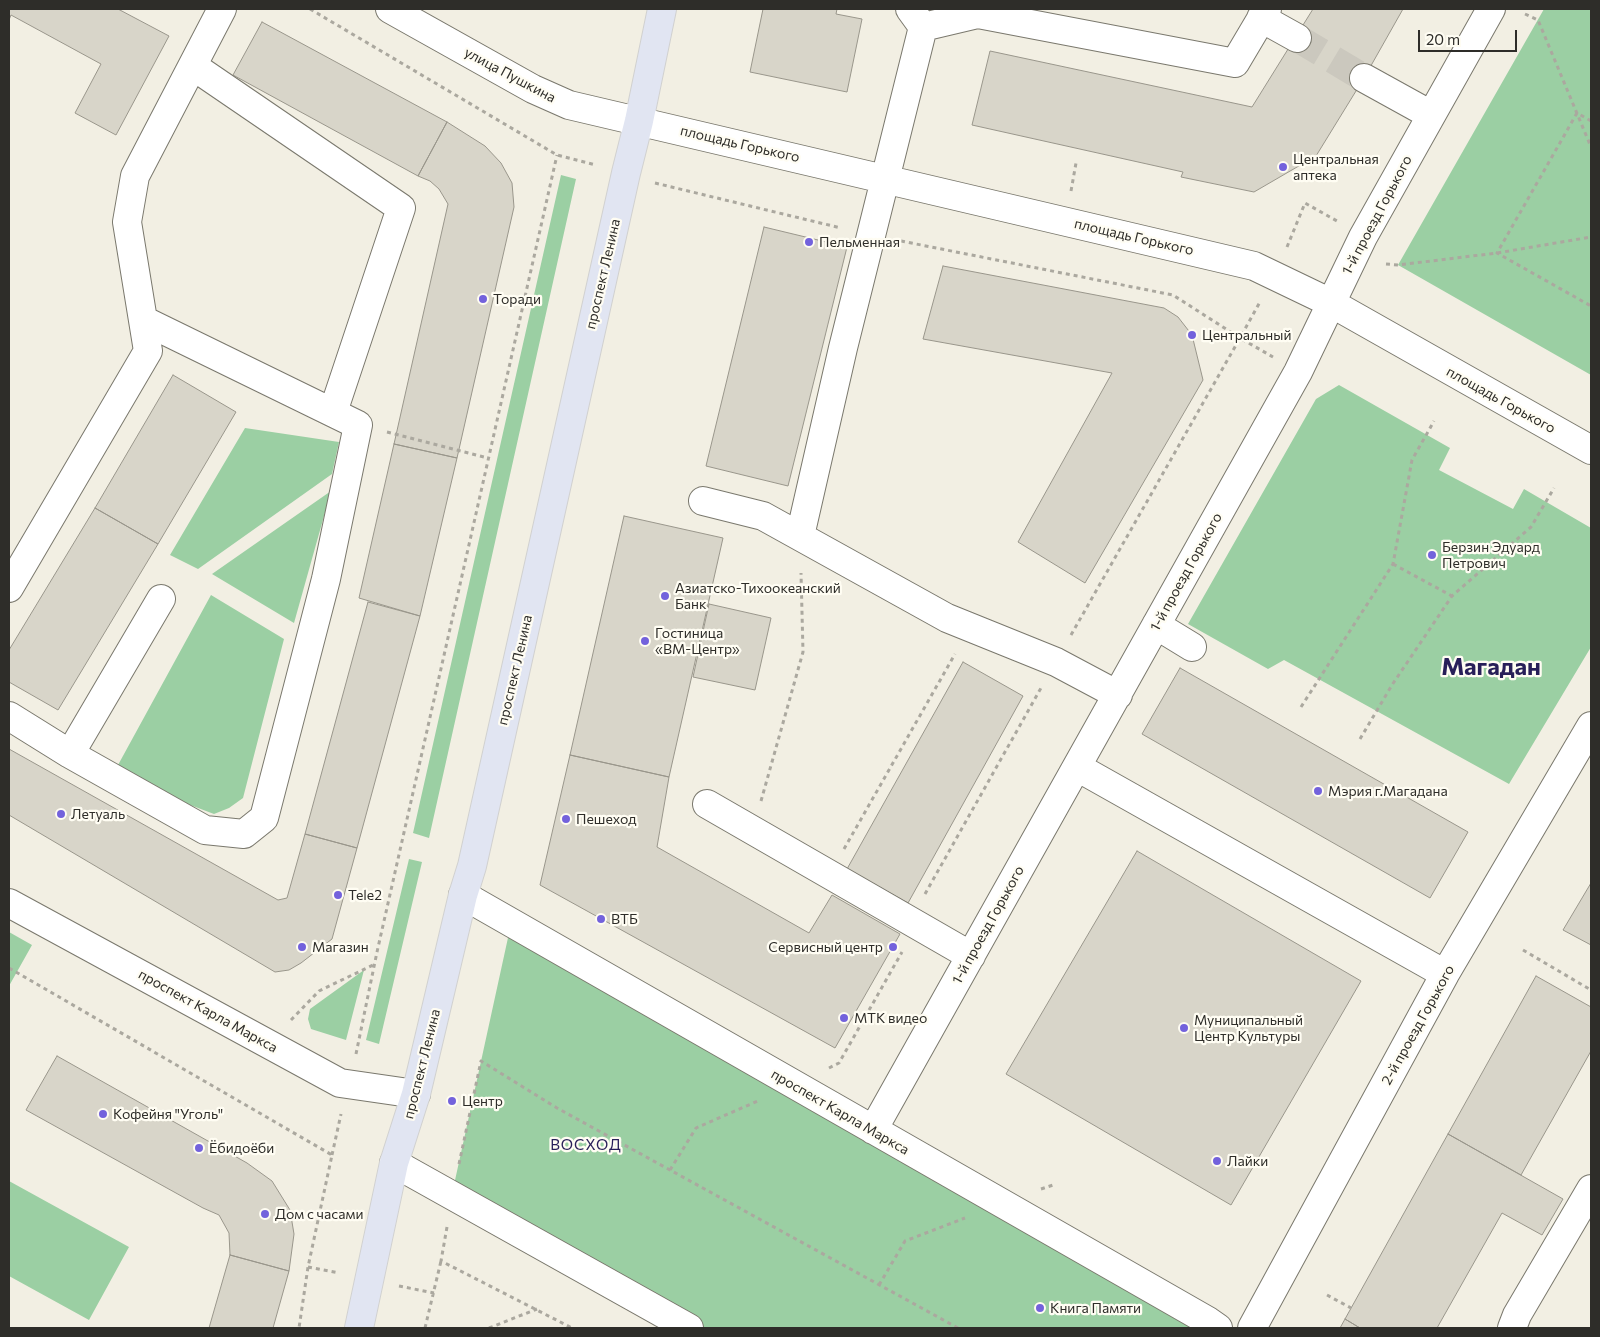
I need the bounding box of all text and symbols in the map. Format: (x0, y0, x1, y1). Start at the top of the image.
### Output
scale bar (1420, 20, 1519, 52)
text: 20 m (1426, 30, 1460, 48)
street label: улица Пушкина (461, 44, 559, 106)
street label: площадь Горького (679, 122, 801, 166)
place label: Центральная аптека (1293, 151, 1379, 184)
street label: 1-й проезд Горького (1338, 152, 1416, 278)
marker: Центральная аптека (1277, 161, 1289, 173)
street label: площадь Горького (1073, 215, 1195, 259)
street label: проспект Ленина (582, 217, 624, 331)
place label: Пельменная (819, 234, 900, 250)
marker: Пельменная (803, 236, 815, 248)
place label: Торади (493, 291, 541, 307)
marker: Торади (477, 293, 489, 305)
place label: Центральный (1202, 327, 1292, 343)
marker: Центральный (1186, 329, 1198, 341)
street label: площадь Горького (1444, 363, 1558, 437)
street label: 1-й проезд Горького (1146, 510, 1226, 634)
place label: Берзин Эдуард Петрович (1442, 539, 1540, 572)
marker: Берзин Эдуард Петрович (1426, 549, 1438, 561)
place label: Азиатско-Тихоокеанский Банк (675, 580, 841, 612)
marker: Азиатско-Тихоокеанский Банк (659, 590, 671, 602)
street label: проспект Ленина (494, 613, 536, 727)
place label: Гостиница «ВМ-Центр» (655, 625, 740, 658)
marker: Гостиница «ВМ-Центр» (639, 635, 651, 647)
district label: Магадан (1441, 653, 1541, 681)
place label: Мэрия г.Магадана (1328, 783, 1448, 799)
marker: Мэрия г.Магадана (1312, 785, 1324, 797)
place label: Летуаль (71, 806, 125, 822)
marker: Летуаль (55, 808, 67, 820)
place label: Пешеход (576, 811, 636, 827)
marker: Пешеход (560, 813, 572, 825)
street label: 1-й проезд Горького (948, 863, 1028, 987)
place label: Tele2 (348, 887, 382, 903)
marker: Tele2 (332, 889, 344, 901)
place label: ВТБ (611, 911, 638, 927)
marker: ВТБ (595, 913, 607, 925)
place label: Магазин (312, 939, 369, 955)
place label: Сервисный центр (768, 939, 883, 955)
marker: Магазин (296, 941, 308, 953)
marker: Сервисный центр (887, 941, 899, 953)
street label: 2-й проезд Горького (1378, 962, 1458, 1088)
street label: проспект Карла Маркса (135, 966, 281, 1056)
street label: проспект Ленина (400, 1007, 444, 1121)
place label: МТК видео (854, 1010, 927, 1026)
marker: МТК видео (838, 1012, 850, 1024)
place label: Муниципальный Центр Культуры (1194, 1012, 1303, 1044)
marker: Муниципальный Центр Культуры (1178, 1022, 1190, 1034)
street label: проспект Карла Маркса (768, 1066, 912, 1158)
place label: Центр (462, 1093, 503, 1109)
marker: Центр (446, 1095, 458, 1107)
place label: Кофейня "Уголь" (113, 1106, 223, 1122)
marker: Кофейня "Уголь" (97, 1108, 109, 1120)
district label: ВОСХОД (549, 1136, 623, 1154)
place label: Ёбидоёби (209, 1140, 274, 1156)
marker: Ёбидоёби (193, 1142, 205, 1154)
place label: Лайки (1227, 1153, 1268, 1169)
marker: Лайки (1211, 1155, 1223, 1167)
place label: Дом с часами (275, 1206, 363, 1222)
marker: Дом с часами (259, 1208, 271, 1220)
place label: Книга Памяти (1050, 1300, 1141, 1316)
marker: Книга Памяти (1034, 1302, 1046, 1314)

